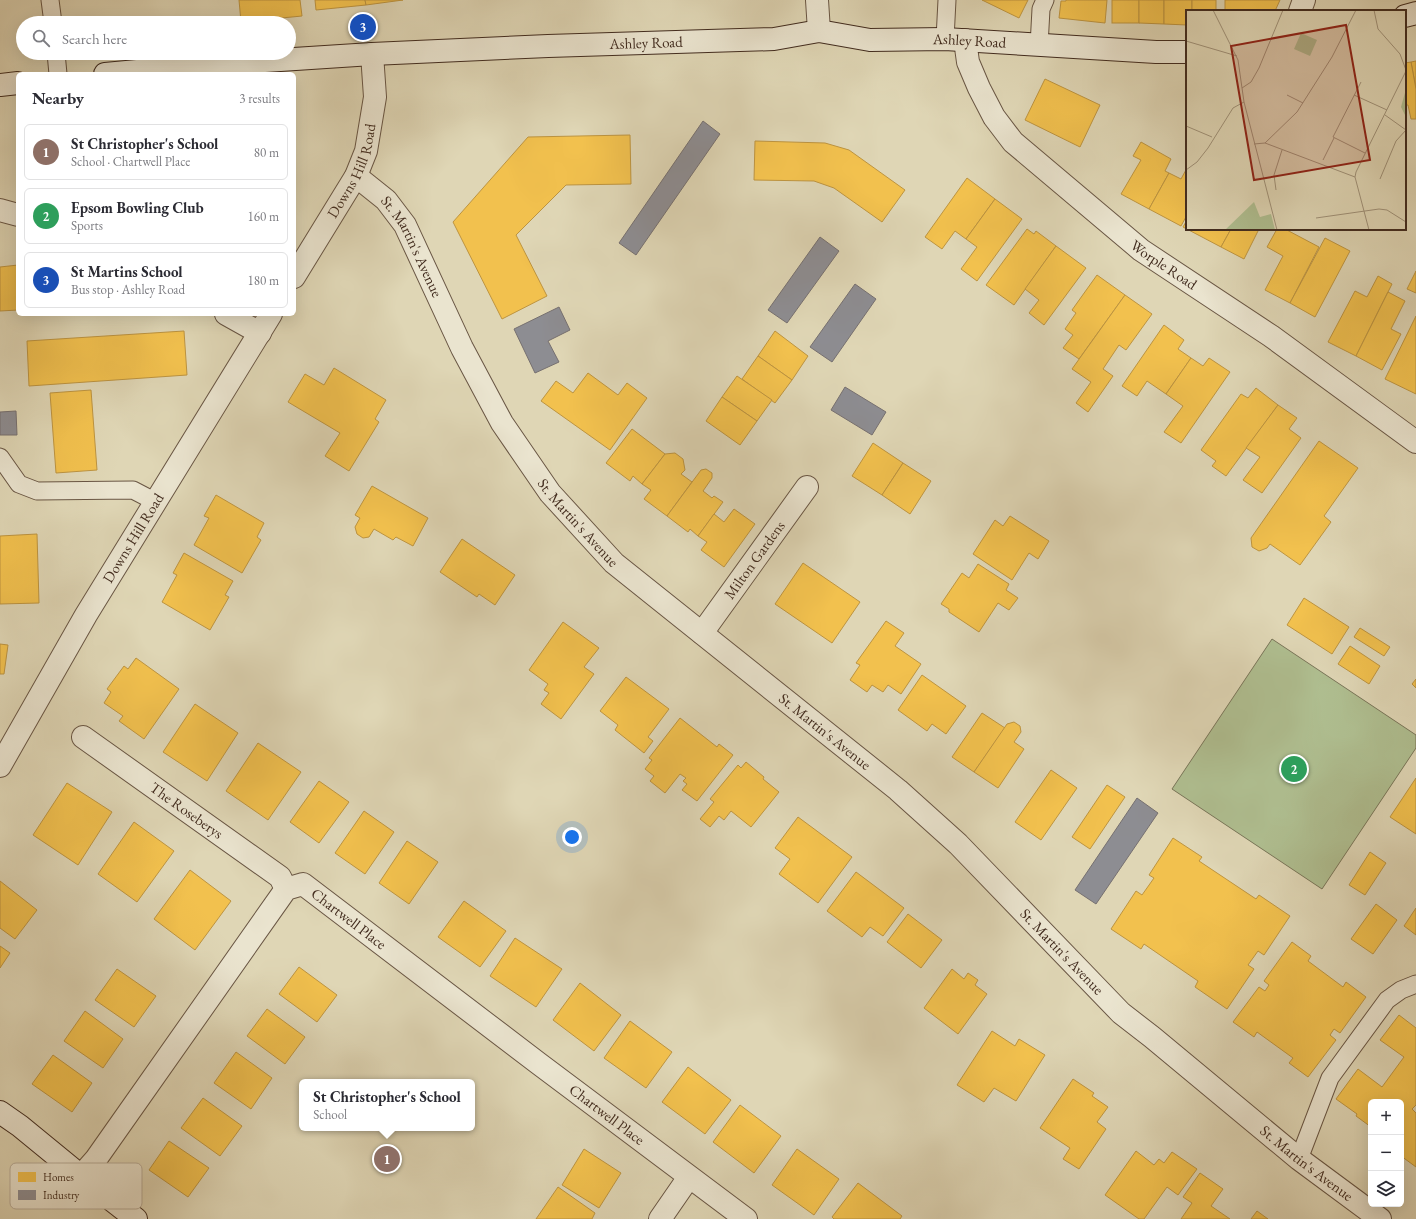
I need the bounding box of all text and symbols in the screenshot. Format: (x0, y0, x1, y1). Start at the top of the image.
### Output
inset map (1186, 10, 1406, 230)
pin: 3 (350, 12, 376, 42)
search box (16, 16, 296, 60)
icon: search (30, 27, 52, 49)
text: Search here (62, 29, 127, 48)
street label: Ashley Road (932, 29, 1007, 52)
street label: Ashley Road (608, 32, 683, 53)
text: Nearby (32, 87, 84, 109)
text: 3 results (239, 90, 280, 107)
street label: Downs Hill Road (323, 122, 379, 221)
text: St Christopher's School (71, 134, 218, 153)
text: 1 (43, 144, 49, 161)
text: 80 m (254, 144, 279, 161)
text: School · Chartwell Place (71, 153, 190, 170)
street label: St. Martin's Avenue (377, 192, 447, 300)
text: Epsom Bowling Club (71, 198, 204, 217)
text: 2 (43, 208, 49, 225)
text: 160 m (248, 208, 279, 225)
text: Sports (71, 217, 103, 234)
street label: Worple Road (1127, 235, 1201, 294)
text: St Martins School (71, 262, 182, 281)
text: 3 (43, 272, 49, 289)
text: 180 m (248, 272, 279, 289)
text: Bus stop · Ashley Road (71, 281, 185, 298)
street label: St. Martin's Avenue (534, 474, 623, 571)
street label: Downs Hill Road (98, 489, 168, 586)
street label: Milton Gardens (720, 517, 789, 603)
street label: St. Martin's Avenue (775, 689, 875, 774)
pin: 2 (1281, 754, 1307, 784)
street label: The Roseberys (146, 778, 227, 843)
your location (562, 827, 582, 847)
street label: Chartwell Place (308, 884, 391, 953)
street label: St. Martin's Avenue (1016, 904, 1108, 999)
popup (299, 1079, 475, 1131)
street label: Chartwell Place (566, 1080, 649, 1149)
text: St Christopher's School (313, 1087, 461, 1106)
map controls (1368, 1099, 1404, 1207)
button: + (1368, 1099, 1404, 1135)
text: School (313, 1106, 347, 1123)
street label: St. Martin's Avenue (1256, 1121, 1357, 1205)
button: − (1368, 1135, 1404, 1171)
pin: 1 (374, 1144, 400, 1174)
legend (10, 1163, 142, 1209)
text: Homes (43, 1170, 74, 1184)
button: layers (1368, 1171, 1404, 1207)
text: Industry (43, 1188, 80, 1202)

